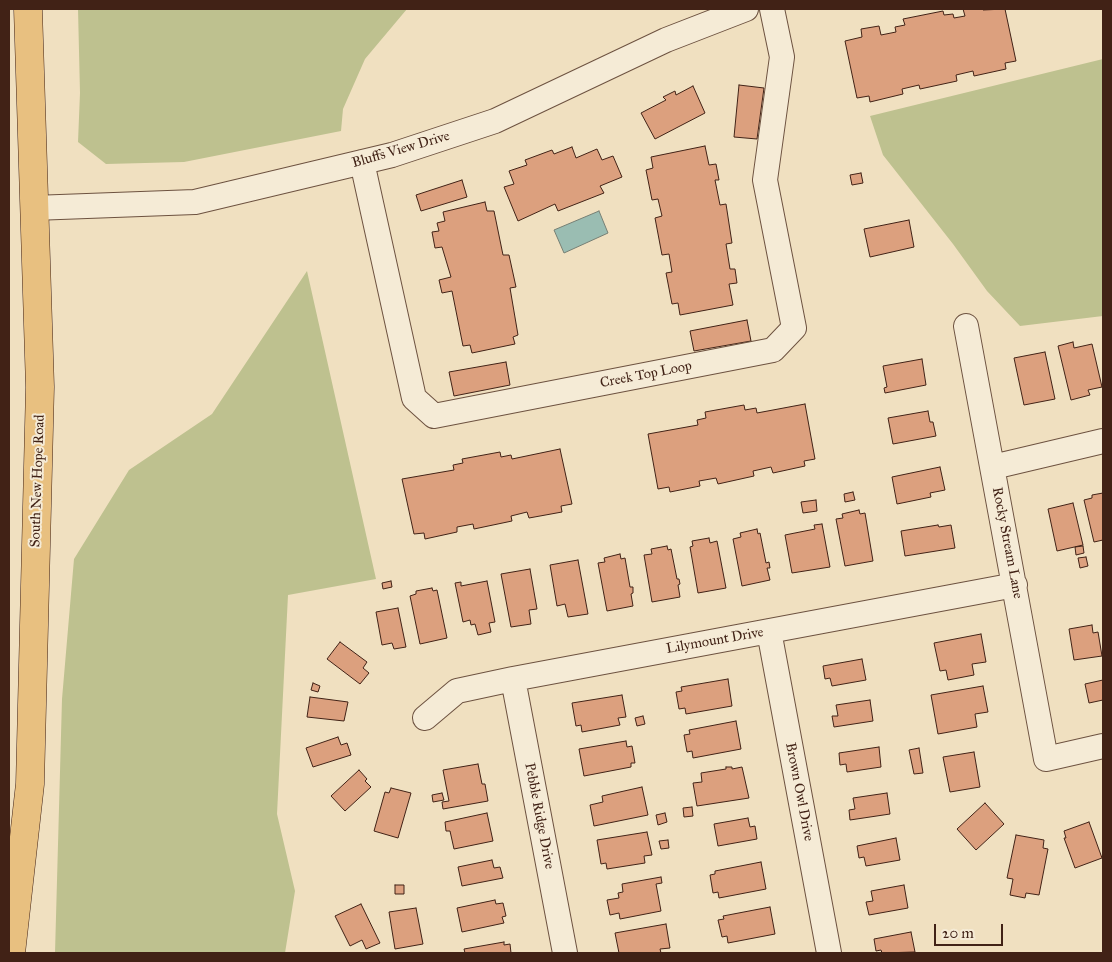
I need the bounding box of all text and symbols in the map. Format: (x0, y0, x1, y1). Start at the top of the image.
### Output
street label: Bluffs View Drive (350, 128, 452, 172)
street label: Creek Top Loop (599, 358, 693, 392)
street label: South New Hope Road (27, 414, 49, 548)
street label: Rocky Stream Lane (988, 486, 1026, 600)
street label: Lilymount Drive (665, 624, 765, 658)
street label: Brown Owl Drive (781, 741, 817, 843)
street label: Pebble Ridge Drive (520, 761, 558, 871)
scale bar (937, 914, 1006, 946)
text: 20 m (942, 924, 974, 942)

